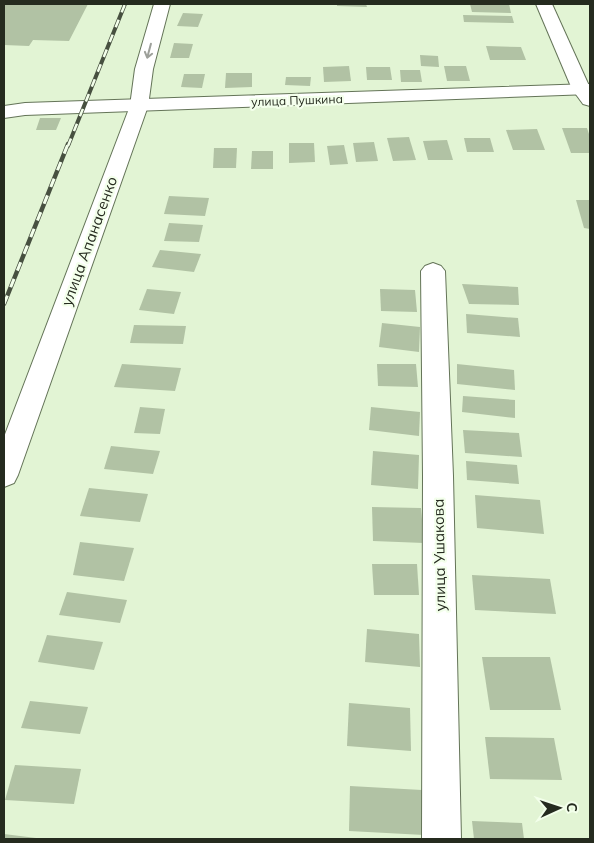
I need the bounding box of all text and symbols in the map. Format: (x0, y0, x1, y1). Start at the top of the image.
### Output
one-way arrow (144, 42, 153, 58)
street label: улица Пушкина (251, 91, 343, 109)
street label: улица Апанасенко (57, 174, 121, 308)
street label: улица Ушакова (429, 499, 449, 611)
north arrow (534, 783, 584, 833)
text: С (563, 802, 581, 813)

